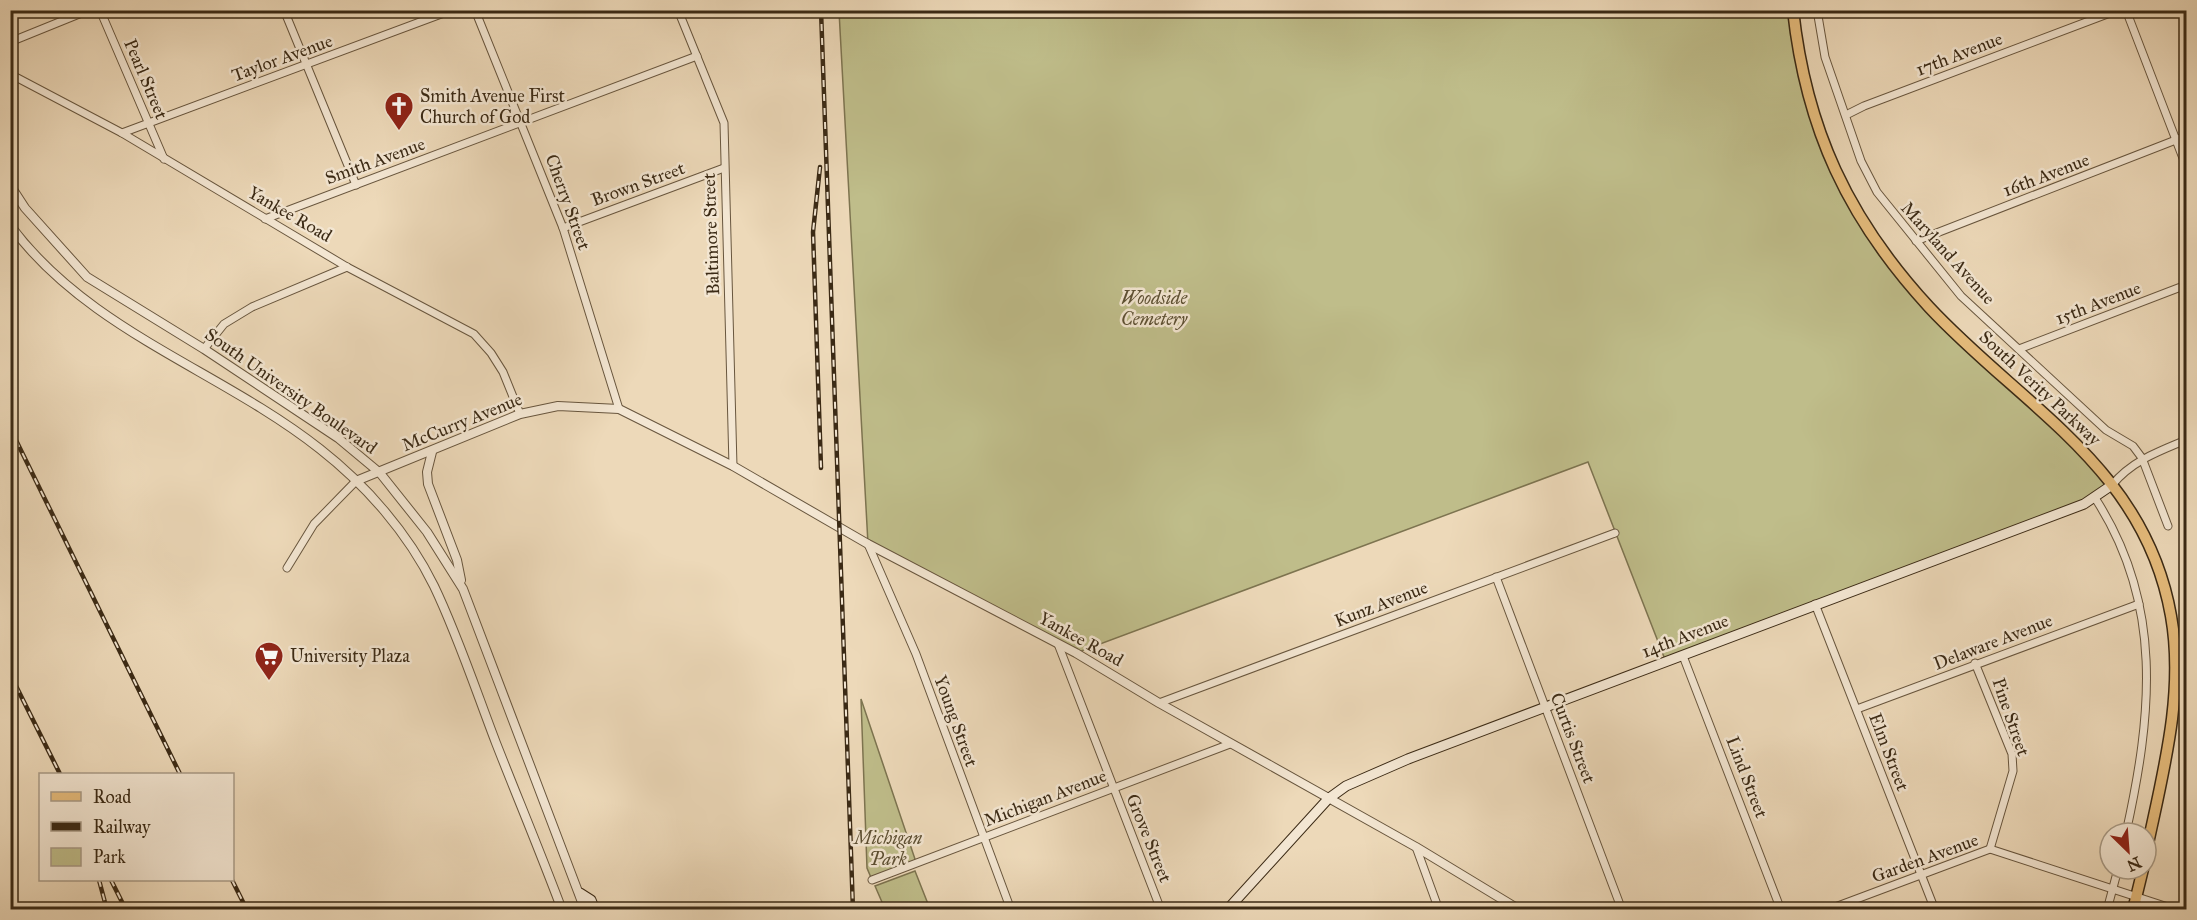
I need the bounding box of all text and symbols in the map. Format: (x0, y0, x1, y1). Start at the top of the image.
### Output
street label: 17th Avenue (1913, 27, 2005, 81)
street label: Taylor Avenue (229, 30, 335, 86)
street label: Pearl Street (119, 36, 173, 123)
place label: Smith Avenue First Church of God (420, 85, 566, 128)
church icon: Smith Avenue First Church of God (383, 90, 415, 132)
street label: Smith Avenue (322, 133, 428, 189)
street label: 16th Avenue (2000, 148, 2092, 202)
street label: Cherry Street (541, 151, 596, 253)
street label: Brown Street (588, 157, 688, 211)
street label: Baltimore Street (698, 172, 724, 296)
street label: Yankee Road (244, 181, 336, 247)
street label: Maryland Avenue (1896, 197, 2000, 309)
street label: 15th Avenue (2052, 277, 2144, 329)
park label: Woodside Cemetery (1121, 287, 1188, 330)
street label: South University Boulevard (201, 323, 381, 459)
street label: South Verity Parkway (1975, 326, 2106, 450)
street label: McCurry Avenue (399, 388, 525, 456)
street label: Kunz Avenue (1331, 576, 1431, 632)
street label: Yankee Road (1035, 607, 1127, 671)
street label: 14th Avenue (1638, 609, 1732, 663)
street label: Delaware Avenue (1930, 609, 2056, 675)
supermarket icon: University Plaza (253, 640, 285, 682)
place label: University Plaza (290, 645, 410, 667)
street label: Young Street (928, 672, 983, 771)
street label: Pine Street (1987, 675, 2035, 759)
street label: Curtis Street (1546, 690, 1601, 787)
street label: Elm Street (1864, 710, 1914, 795)
street label: Lind Street (1721, 733, 1773, 821)
street label: Michigan Avenue (981, 765, 1110, 832)
legend (39, 773, 234, 881)
text: Road (93, 786, 131, 808)
street label: Grove Street (1121, 791, 1177, 886)
text: Railway (93, 816, 151, 838)
north arrow (2098, 821, 2158, 881)
park label: Michigan Park (852, 827, 923, 870)
street label: Garden Avenue (1869, 829, 1981, 887)
text: Park (93, 846, 126, 868)
text: N (2124, 853, 2144, 876)

